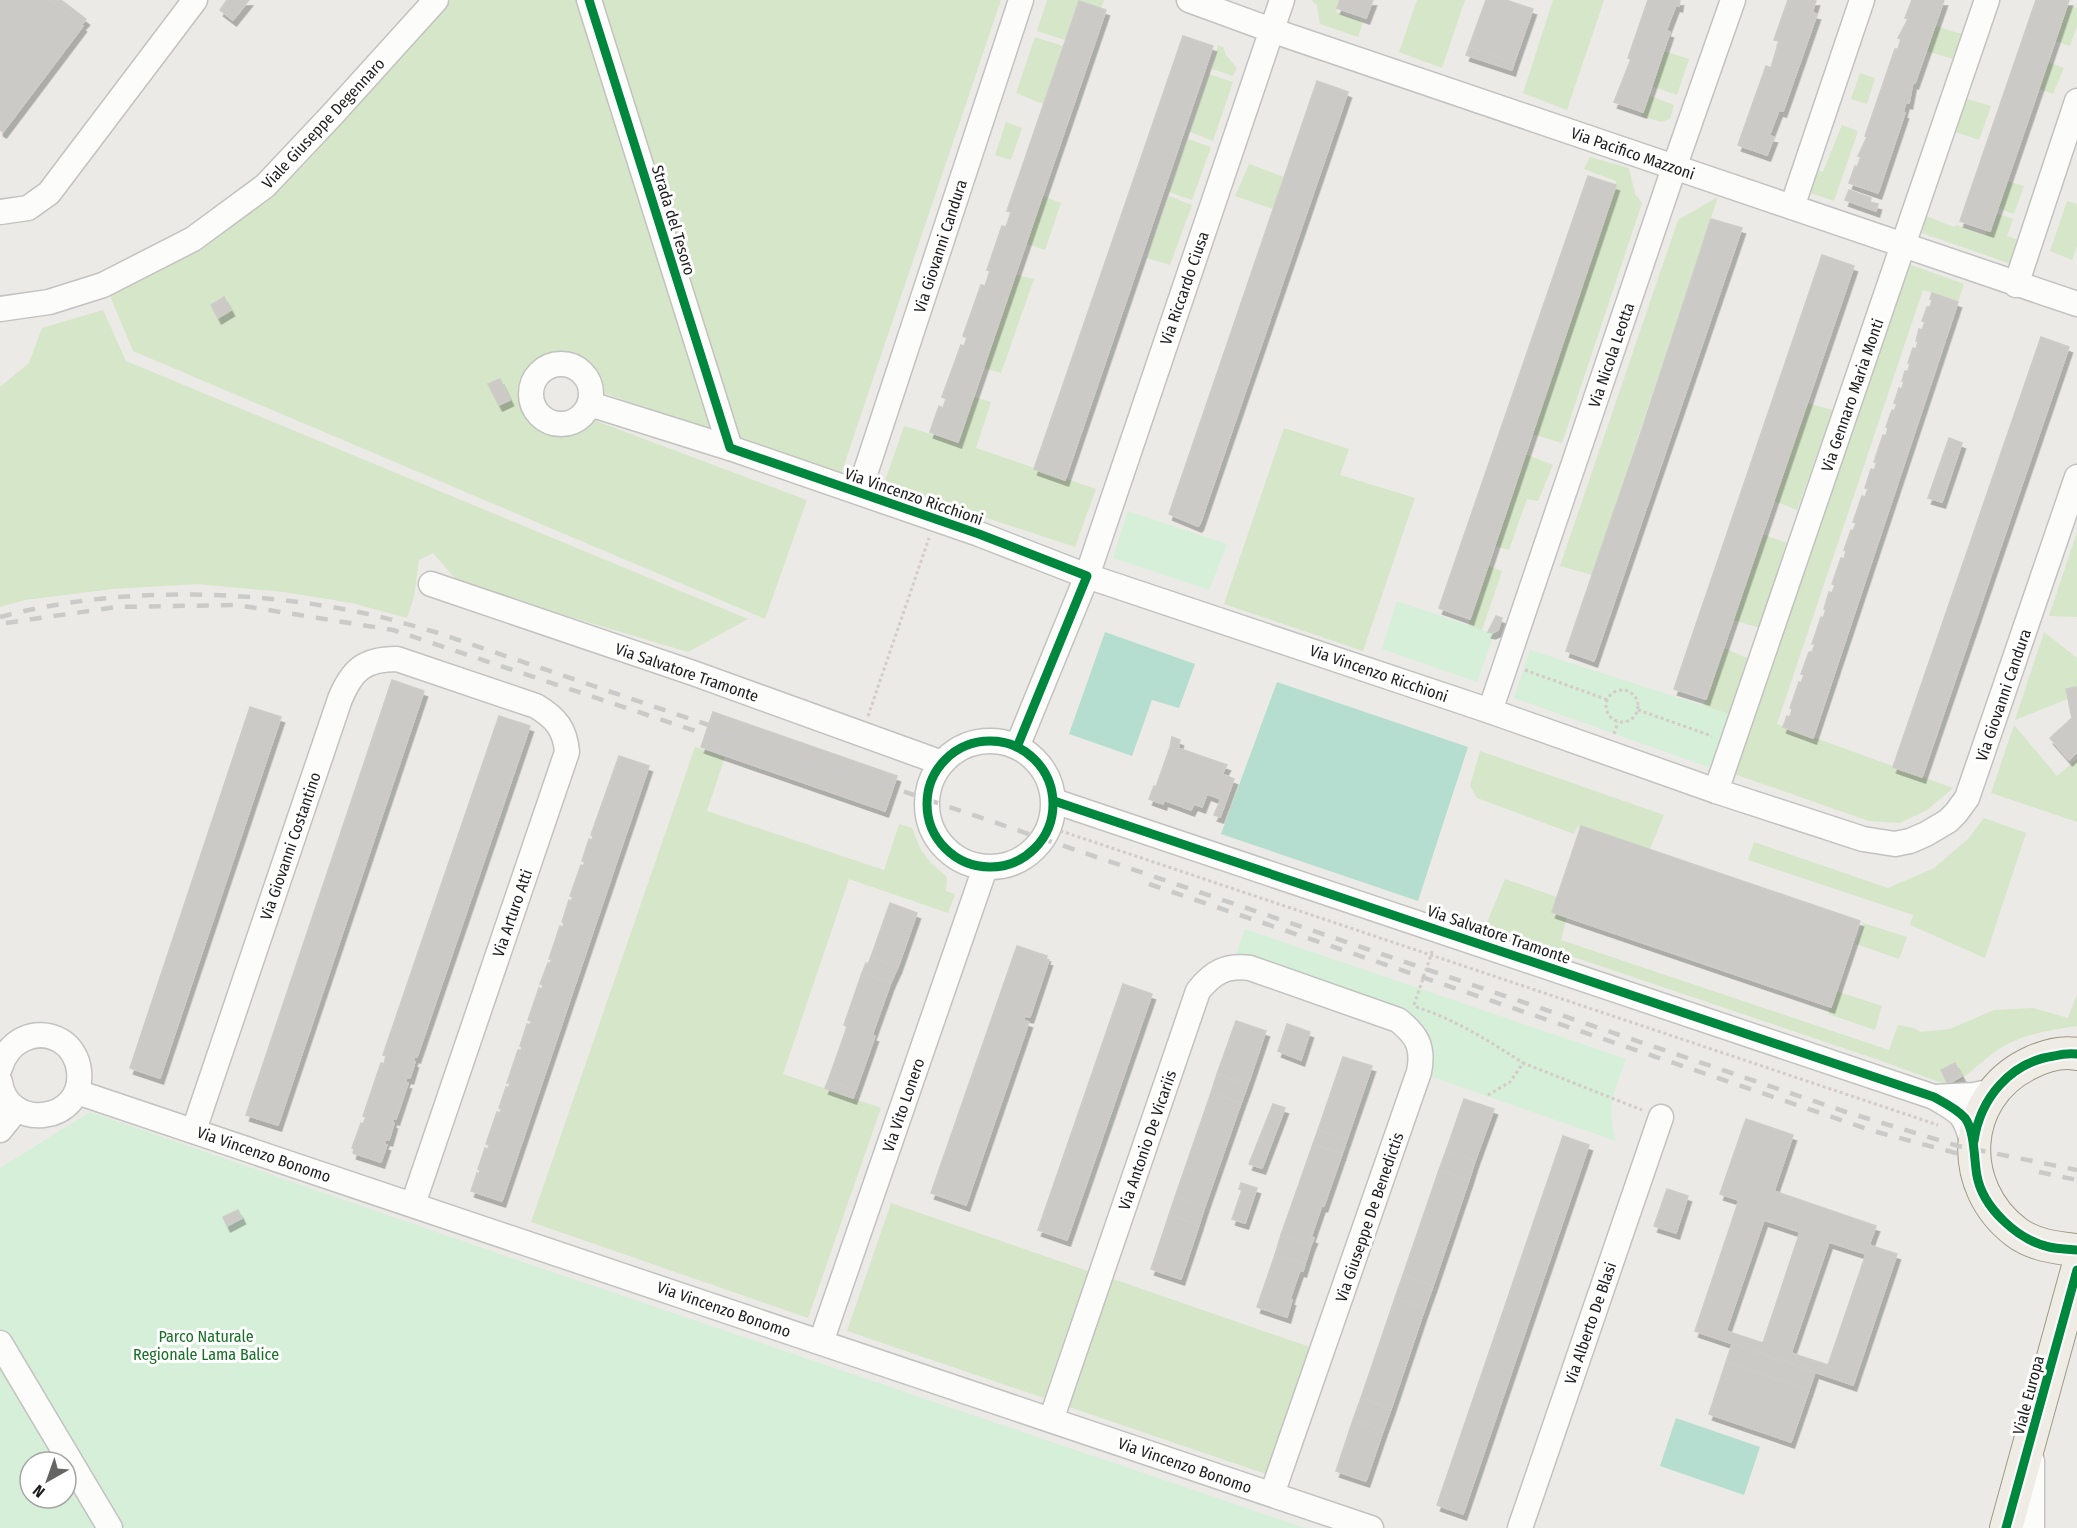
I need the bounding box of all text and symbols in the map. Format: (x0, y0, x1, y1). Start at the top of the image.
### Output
street label: Viale Giuseppe Degennaro (258, 54, 389, 192)
street label: Via Pacifico Mazzoni (1568, 123, 1697, 184)
street label: Strada del Tesoro (648, 163, 699, 277)
street label: Via Giovanni Candura (910, 177, 971, 315)
street label: Via Riccardo Ciusa (1156, 229, 1213, 347)
street label: Via Nicola Leotta (1585, 300, 1638, 410)
street label: Via Gennaro Maria Monti (1817, 316, 1888, 474)
street label: Via Vincenzo Ricchioni (842, 464, 986, 529)
street label: Via Giovanni Candura (1972, 626, 2035, 764)
street label: Via Salvatore Tramonte (613, 639, 761, 706)
street label: Via Vincenzo Ricchioni (1307, 641, 1451, 706)
street label: Via Giovanni Costantino (256, 770, 325, 923)
street label: Via Arturo Atti (489, 867, 536, 960)
street label: Via Salvatore Tramonte (1425, 901, 1573, 968)
street label: Via Vito Lonero (879, 1056, 928, 1155)
street label: Via Antonio De Vicariis (1115, 1068, 1180, 1213)
street label: Via Vincenzo Bonomo (194, 1123, 333, 1186)
street label: Via Giuseppe De Benedictis (1331, 1130, 1408, 1305)
street label: Via Alberto De Blasi (1561, 1260, 1620, 1387)
street label: Via Vincenzo Bonomo (654, 1278, 793, 1341)
park label: Parco Naturale Regionale Lama Balice (133, 1327, 279, 1364)
street label: Viale Europa (2009, 1353, 2048, 1437)
street label: Via Vincenzo Bonomo (1115, 1434, 1254, 1497)
north arrow (18, 1450, 78, 1510)
text: N (29, 1481, 48, 1501)

